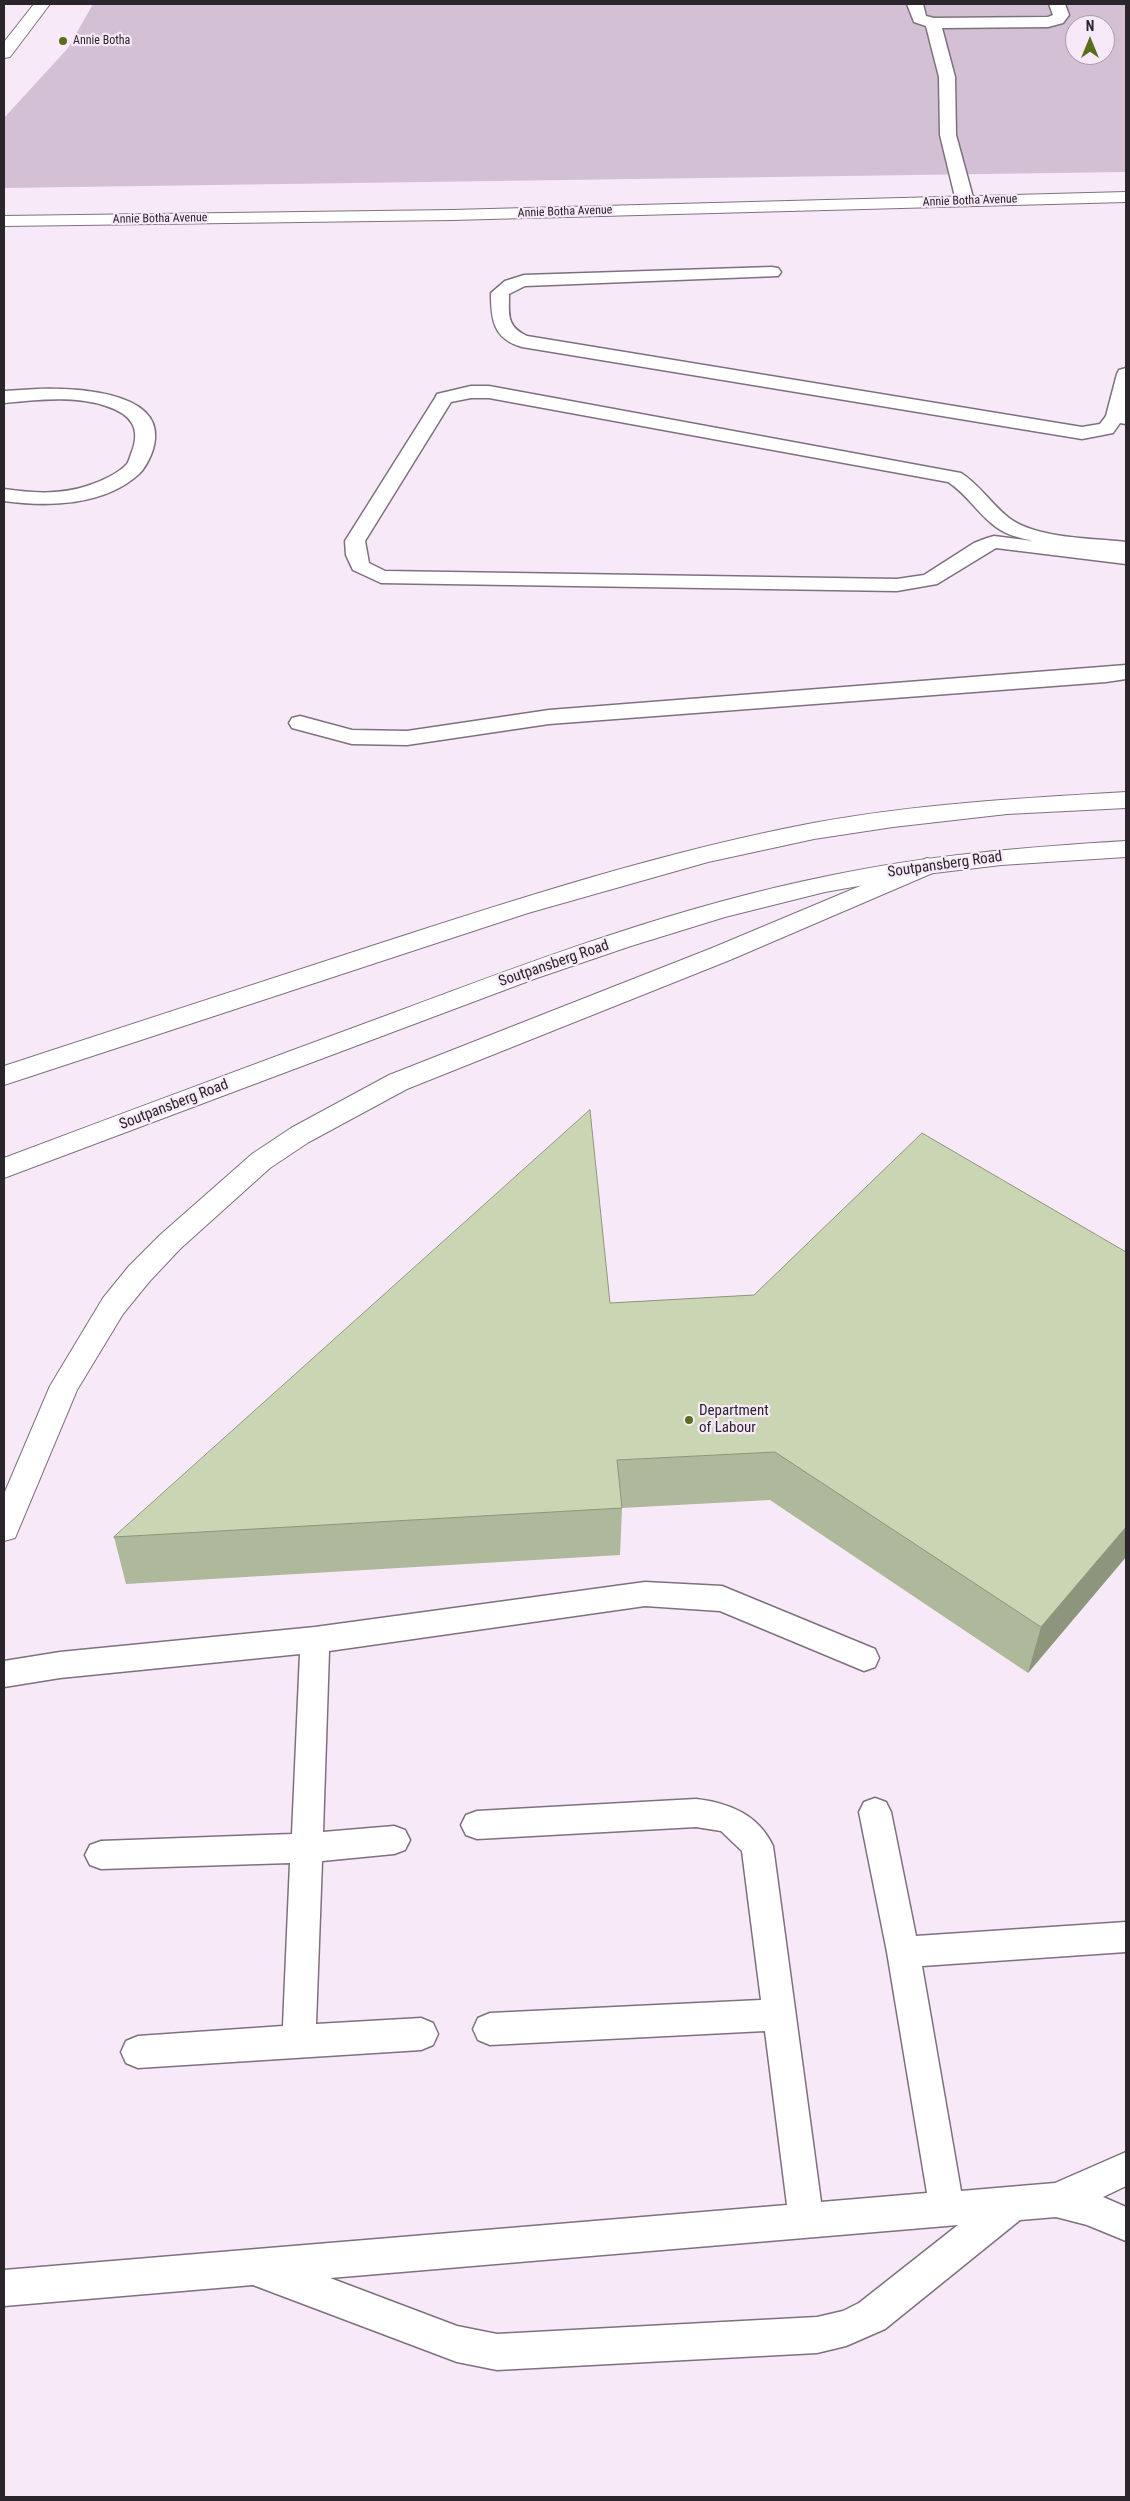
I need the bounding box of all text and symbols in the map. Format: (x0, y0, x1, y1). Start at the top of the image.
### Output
north arrow (1065, 15, 1115, 65)
text: N (1086, 18, 1094, 34)
place label: Annie Botha (73, 34, 130, 48)
marker: Annie Botha (57, 35, 69, 47)
street label: Annie Botha Avenue (922, 192, 1018, 210)
street label: Annie Botha Avenue (517, 203, 613, 221)
street label: Annie Botha Avenue (113, 211, 207, 227)
street label: Soutpansberg Road (887, 848, 1003, 882)
street label: Soutpansberg Road (496, 937, 612, 991)
street label: Soutpansberg Road (117, 1076, 231, 1134)
place label: Department of Labour (699, 1402, 769, 1437)
marker: Department of Labour (683, 1414, 695, 1426)

